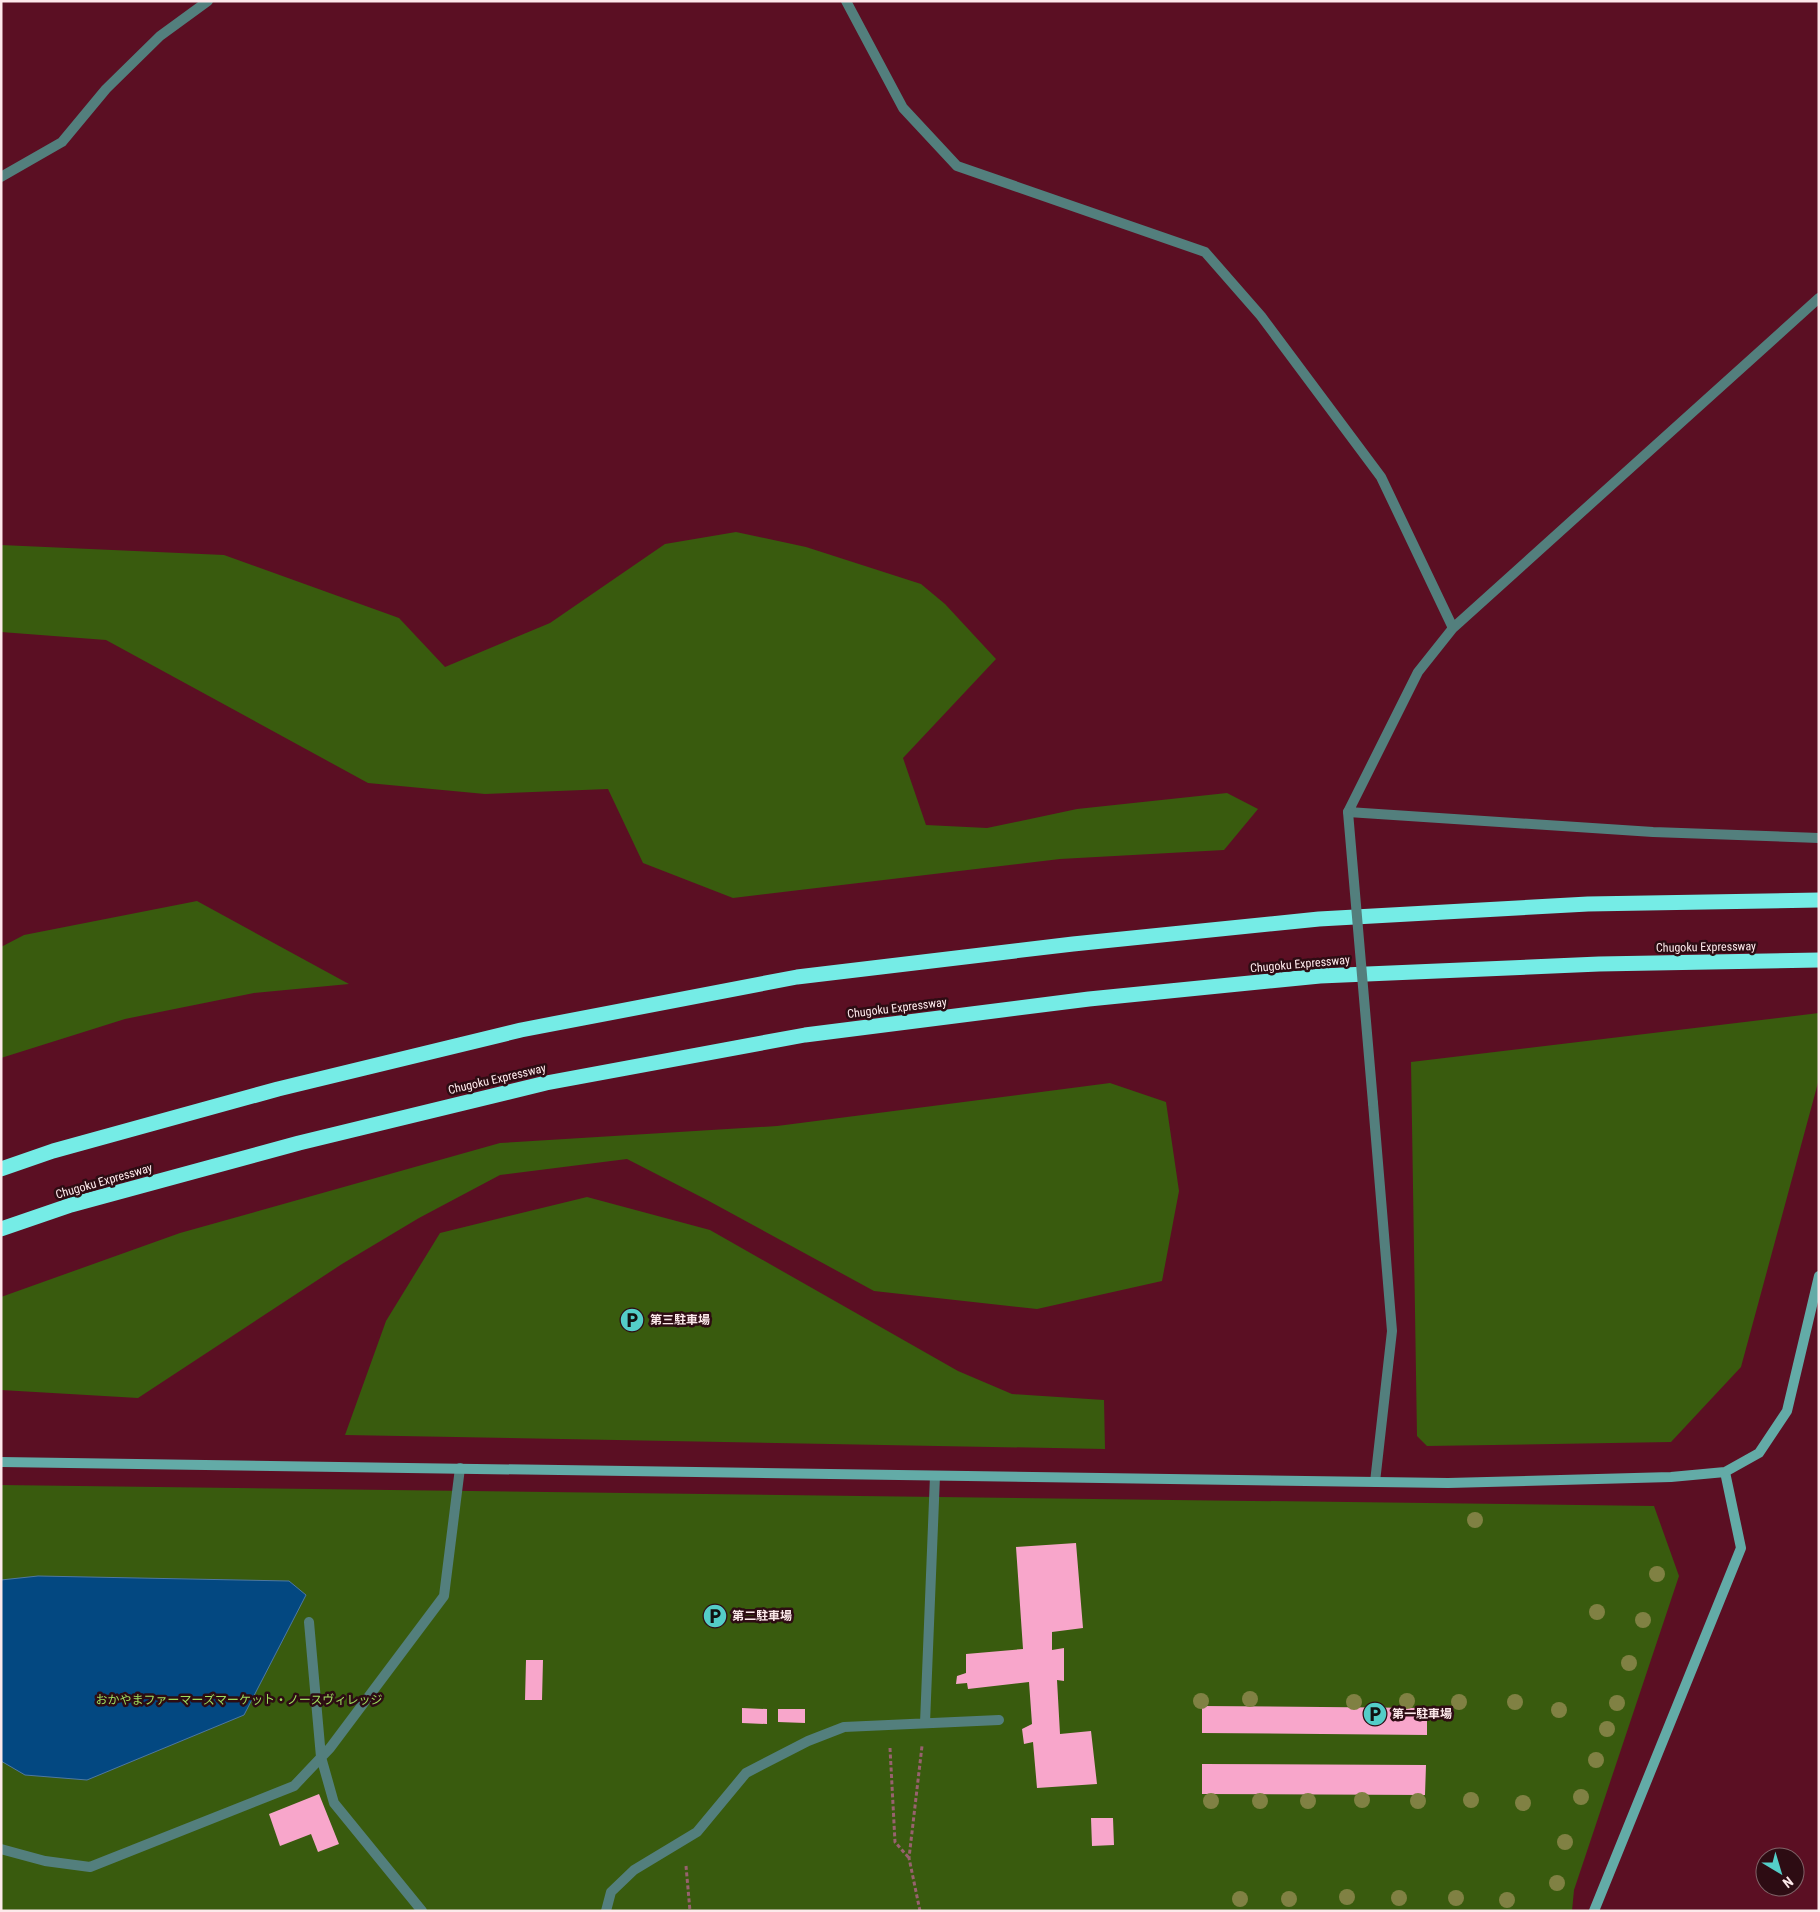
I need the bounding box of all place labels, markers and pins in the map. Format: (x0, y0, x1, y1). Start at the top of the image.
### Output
parking icon: 第三駐車場 (619, 1307, 645, 1333)
place label: 第三駐車場 (650, 1313, 710, 1327)
parking icon: 第二駐車場 (702, 1603, 728, 1629)
place label: 第二駐車場 (732, 1609, 792, 1623)
parking icon: 第一駐車場 (1362, 1701, 1388, 1727)
place label: 第一駐車場 (1392, 1707, 1452, 1721)

